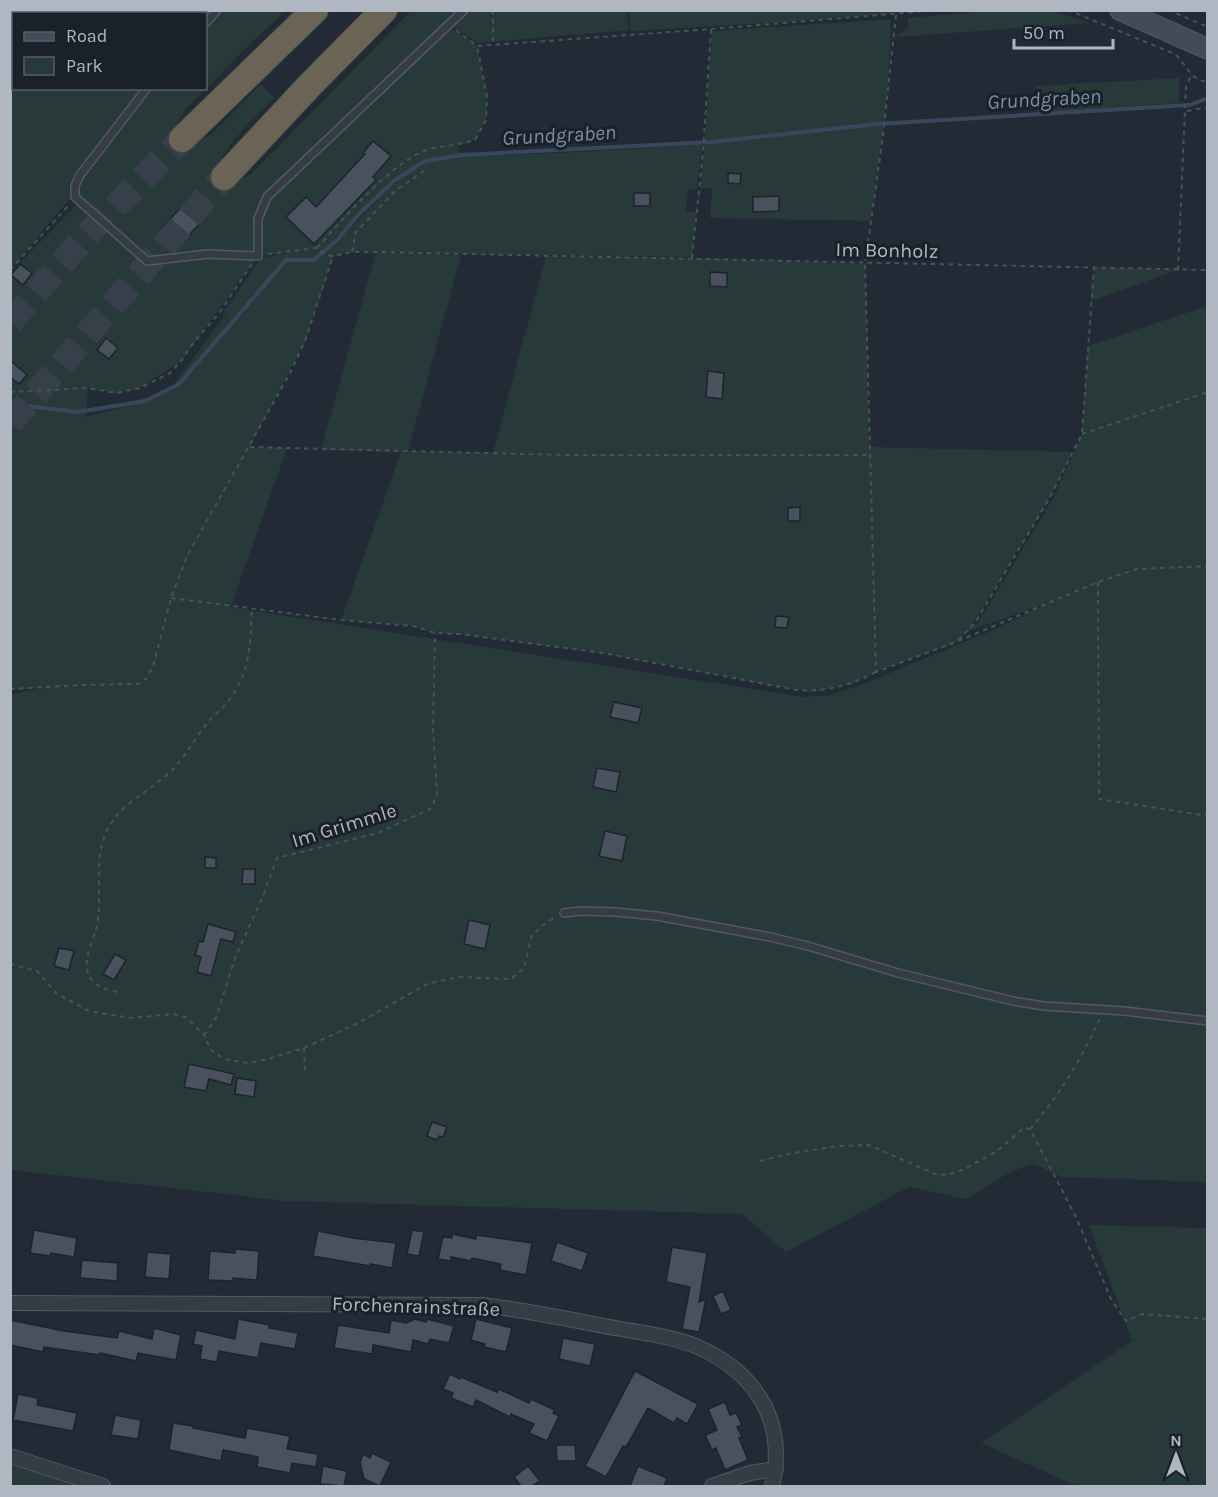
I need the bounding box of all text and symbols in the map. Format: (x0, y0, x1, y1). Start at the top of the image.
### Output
legend (12, 12, 207, 90)
scale bar (1014, 12, 1113, 50)
text: 50 m (1023, 22, 1065, 44)
text: Road (66, 25, 107, 47)
text: Park (66, 55, 103, 77)
water label: Grundgraben (986, 84, 1102, 114)
water label: Grundgraben (501, 120, 617, 150)
street label: Im Bonholz (836, 238, 938, 263)
street label: Im Grimmle (289, 799, 399, 852)
street label: Forchenrainstraße (332, 1292, 500, 1321)
north arrow (1146, 1425, 1206, 1485)
text: N (1170, 1431, 1182, 1450)

